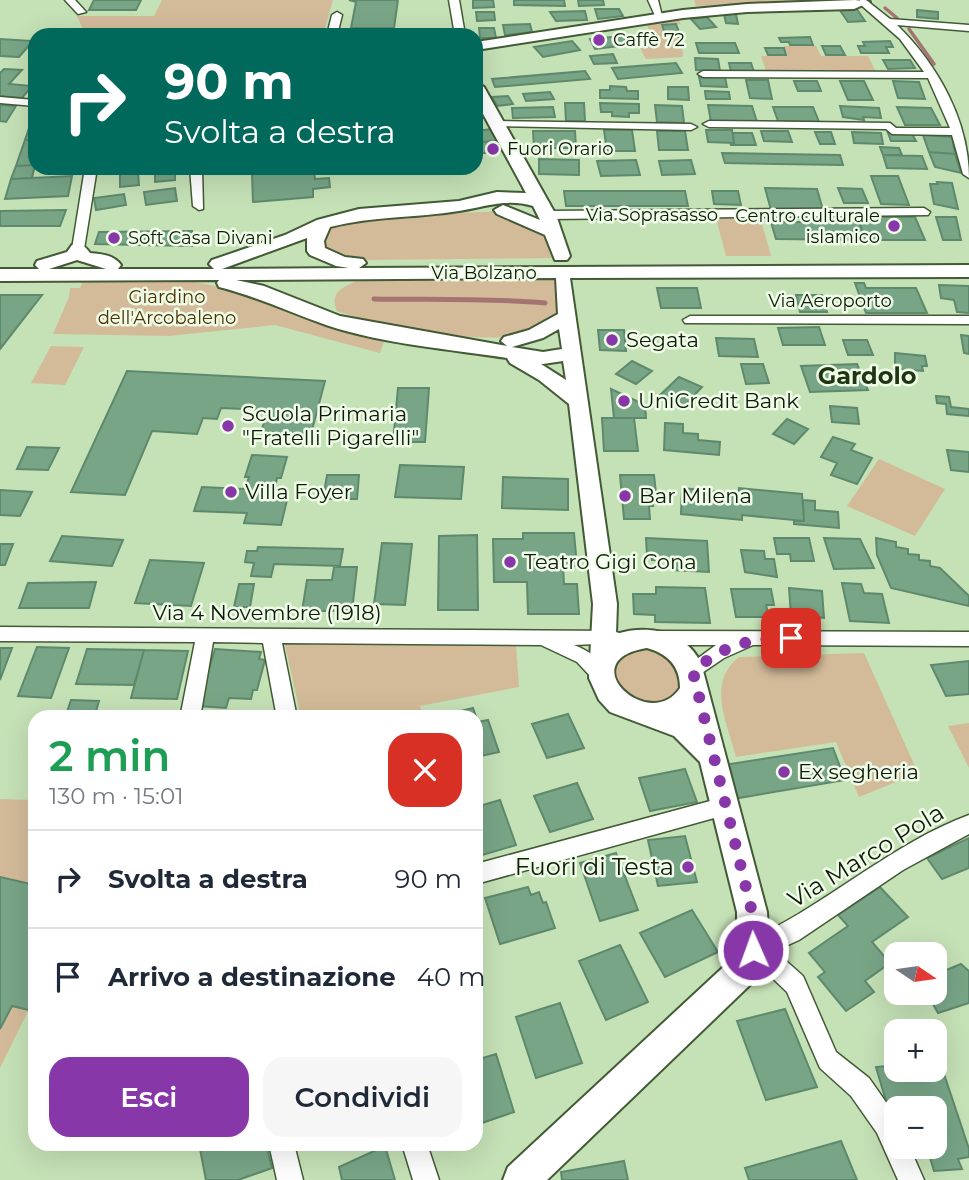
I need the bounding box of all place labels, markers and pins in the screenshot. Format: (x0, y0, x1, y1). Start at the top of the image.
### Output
place label: Caffè 72 (613, 29, 685, 51)
marker: Caffè 72 (591, 32, 607, 48)
place label: Fuori Orario (507, 138, 614, 160)
marker: Fuori Orario (485, 141, 501, 157)
place label: Centro culturale islamico (735, 205, 880, 248)
marker: Centro culturale islamico (886, 218, 902, 234)
place label: Soft Casa Divani (128, 227, 273, 249)
marker: Soft Casa Divani (106, 230, 122, 246)
place label: Segata (626, 327, 699, 352)
marker: Segata (604, 332, 620, 348)
place label: UniCredit Bank (638, 388, 799, 413)
marker: UniCredit Bank (616, 393, 632, 409)
place label: Scuola Primaria "Fratelli Pigarelli" (242, 401, 419, 450)
marker: Scuola Primaria "Fratelli Pigarelli" (220, 418, 236, 434)
place label: Villa Foyer (245, 479, 352, 504)
place label: Bar Milena (639, 483, 752, 508)
marker: Villa Foyer (223, 484, 239, 500)
marker: Bar Milena (617, 488, 633, 504)
place label: Teatro Gigi Cona (524, 549, 697, 574)
marker: Teatro Gigi Cona (502, 554, 518, 570)
pin (761, 608, 821, 668)
place label: Ex segheria (798, 759, 919, 784)
marker: Ex segheria (776, 764, 792, 780)
place label: Fuori di Testa (515, 852, 674, 881)
marker: Fuori di Testa (680, 859, 696, 875)

